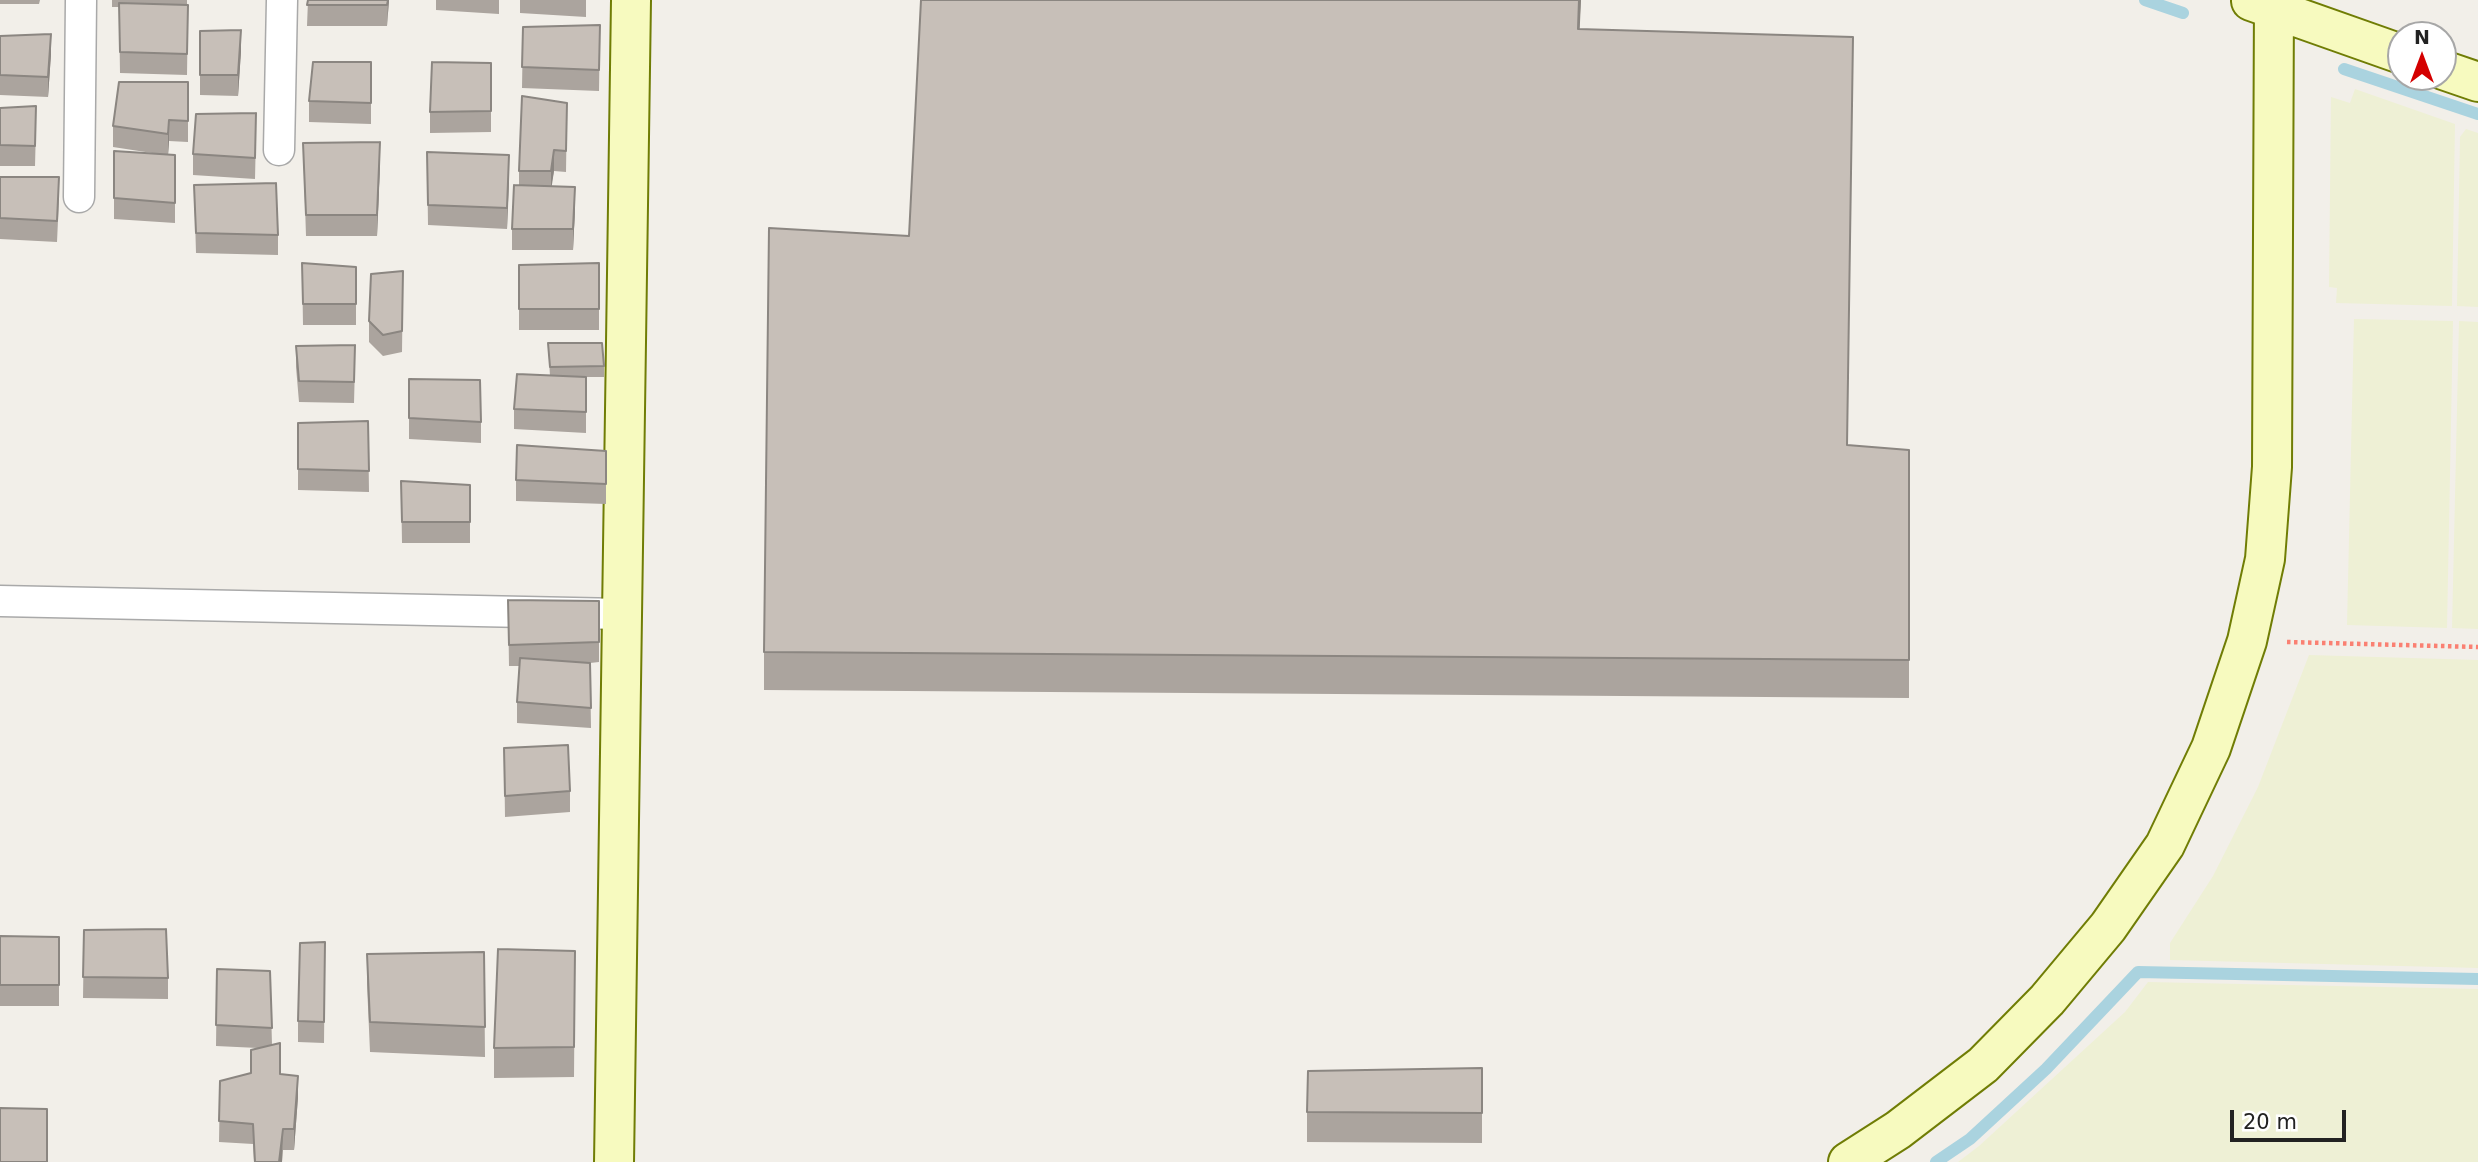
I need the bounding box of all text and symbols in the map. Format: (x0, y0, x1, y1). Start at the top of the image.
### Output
north arrow (2387, 21, 2457, 91)
text: N (2414, 26, 2430, 48)
scale bar (2233, 1096, 2348, 1140)
text: 20 m (2243, 1110, 2297, 1134)

